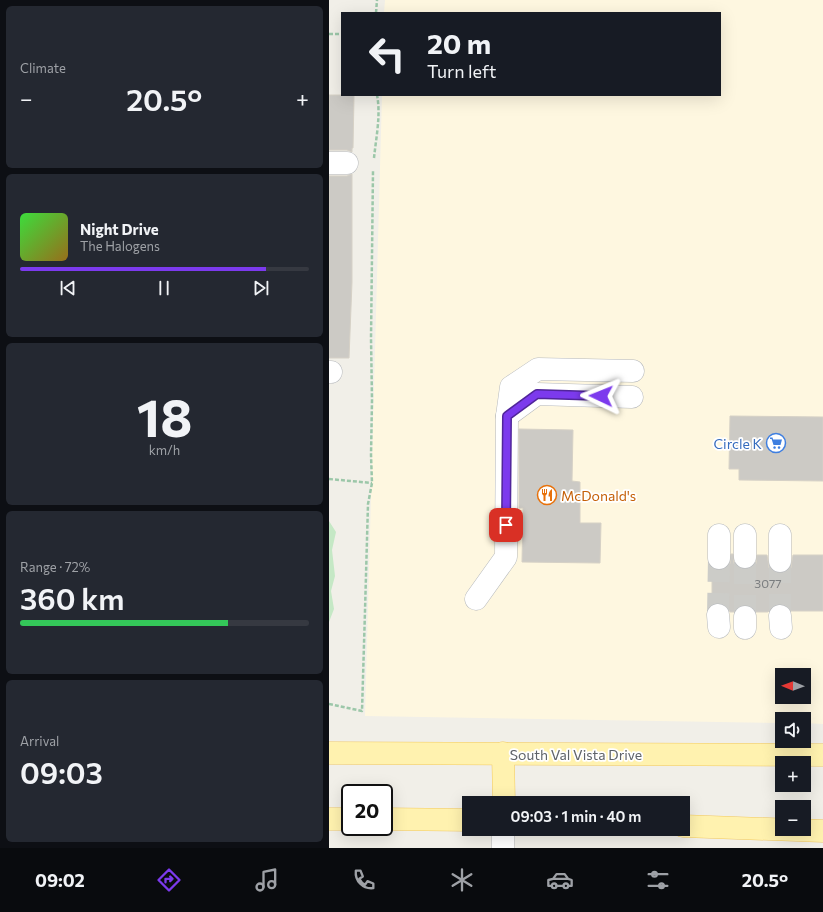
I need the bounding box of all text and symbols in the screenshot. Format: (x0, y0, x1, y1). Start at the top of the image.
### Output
text: 20 m (427, 26, 491, 60)
icon: left (361, 28, 413, 80)
text: Climate (20, 60, 66, 76)
text: Turn left (427, 60, 496, 82)
text: 20.5° (126, 80, 202, 117)
text: − (20, 85, 33, 112)
text: + (296, 85, 309, 112)
text: Night Drive (80, 220, 159, 238)
text: The Halogens (80, 238, 160, 254)
icon: previous (57, 277, 79, 299)
icon: pause (153, 277, 175, 299)
icon: next (250, 277, 272, 299)
position arrow (580, 375, 622, 417)
text: 18 (137, 384, 192, 448)
supermarket icon: Circle K (765, 432, 787, 454)
place label: Circle K (714, 435, 762, 452)
text: km/h (149, 442, 180, 458)
restaurant icon: McDonald's (536, 484, 558, 506)
place label: McDonald's (561, 487, 636, 504)
pin (489, 508, 523, 542)
icon: arrive (495, 514, 517, 536)
text: Range · 72% (20, 559, 90, 575)
house number: 3077 (754, 576, 782, 590)
text: 360 km (20, 579, 124, 616)
north arrow (775, 668, 811, 704)
map controls (775, 668, 811, 836)
button: sound (775, 712, 811, 748)
text: Arrival (20, 733, 59, 749)
street label: South Val Vista Drive (510, 746, 642, 763)
text: 09:03 (20, 753, 103, 790)
button: + (775, 756, 811, 792)
speed limit sign: 20 (341, 784, 393, 836)
button: − (775, 800, 811, 836)
text: 09:03 · 1 min · 40 m (511, 807, 641, 825)
icon: directions (155, 866, 183, 894)
icon: music (253, 866, 281, 894)
icon: phone (350, 866, 378, 894)
icon: climate (448, 866, 476, 894)
icon: car (546, 866, 574, 894)
icon: filters (644, 866, 672, 894)
text: 09:02 (35, 869, 85, 891)
text: 20.5° (742, 869, 788, 891)

